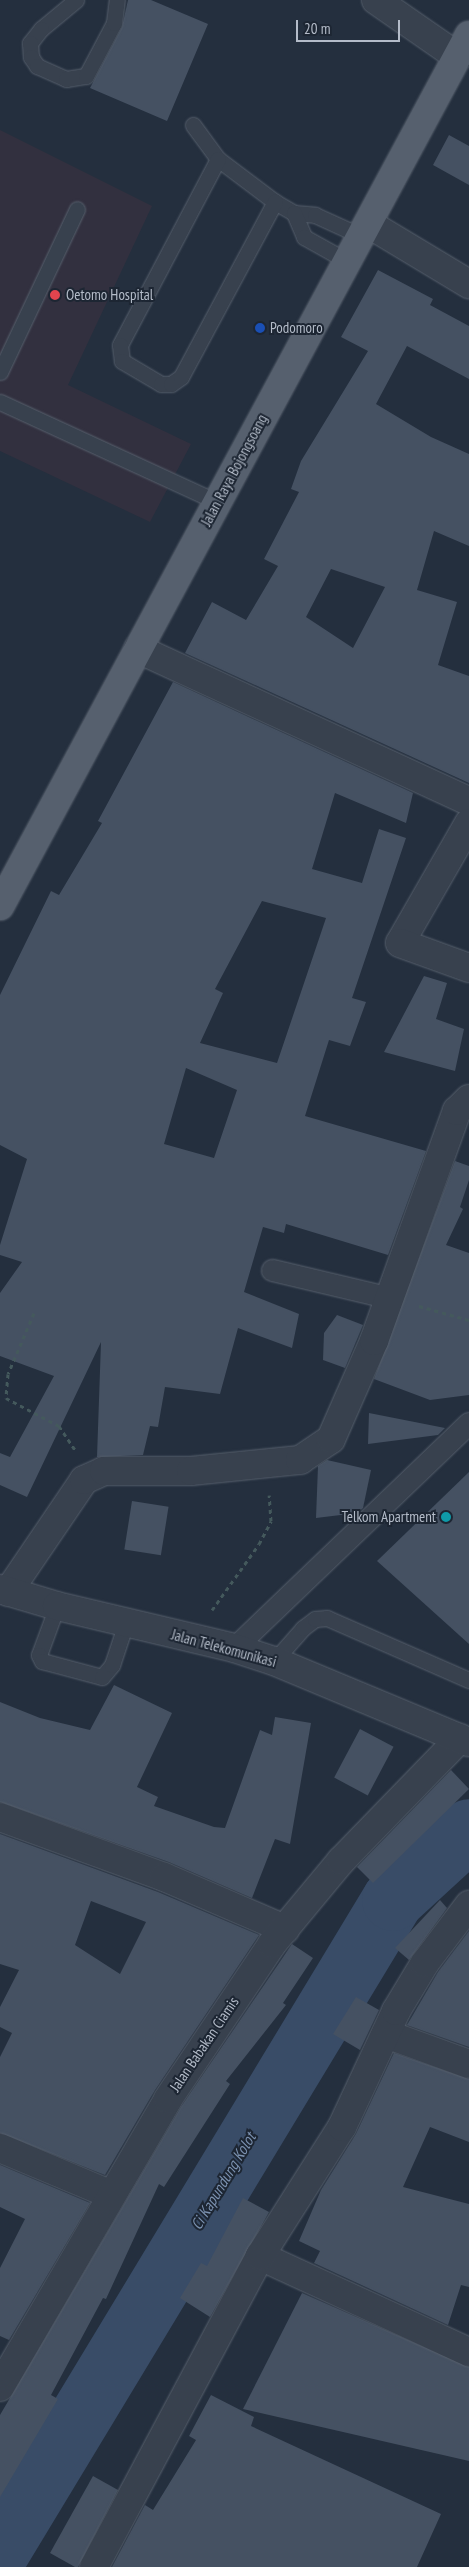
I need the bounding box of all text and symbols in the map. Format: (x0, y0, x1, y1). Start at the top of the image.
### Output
scale bar (299, 10, 403, 42)
text: 20 m (304, 19, 330, 38)
place label: Oetomo Hospital (66, 286, 153, 304)
marker: Oetomo Hospital (48, 288, 62, 302)
place label: Podomoro (270, 319, 323, 337)
marker: Podomoro (254, 322, 266, 334)
street label: Jalan Raya Bojongsoang (197, 411, 271, 529)
place label: Telkom Apartment (341, 1508, 436, 1526)
marker: Telkom Apartment (440, 1511, 452, 1523)
street label: Jalan Telekomunikasi (169, 1625, 279, 1671)
street label: Jalan Babakan Ciamis (166, 1993, 242, 2095)
water label: Ci Kapundung Kolot (187, 2129, 259, 2233)

